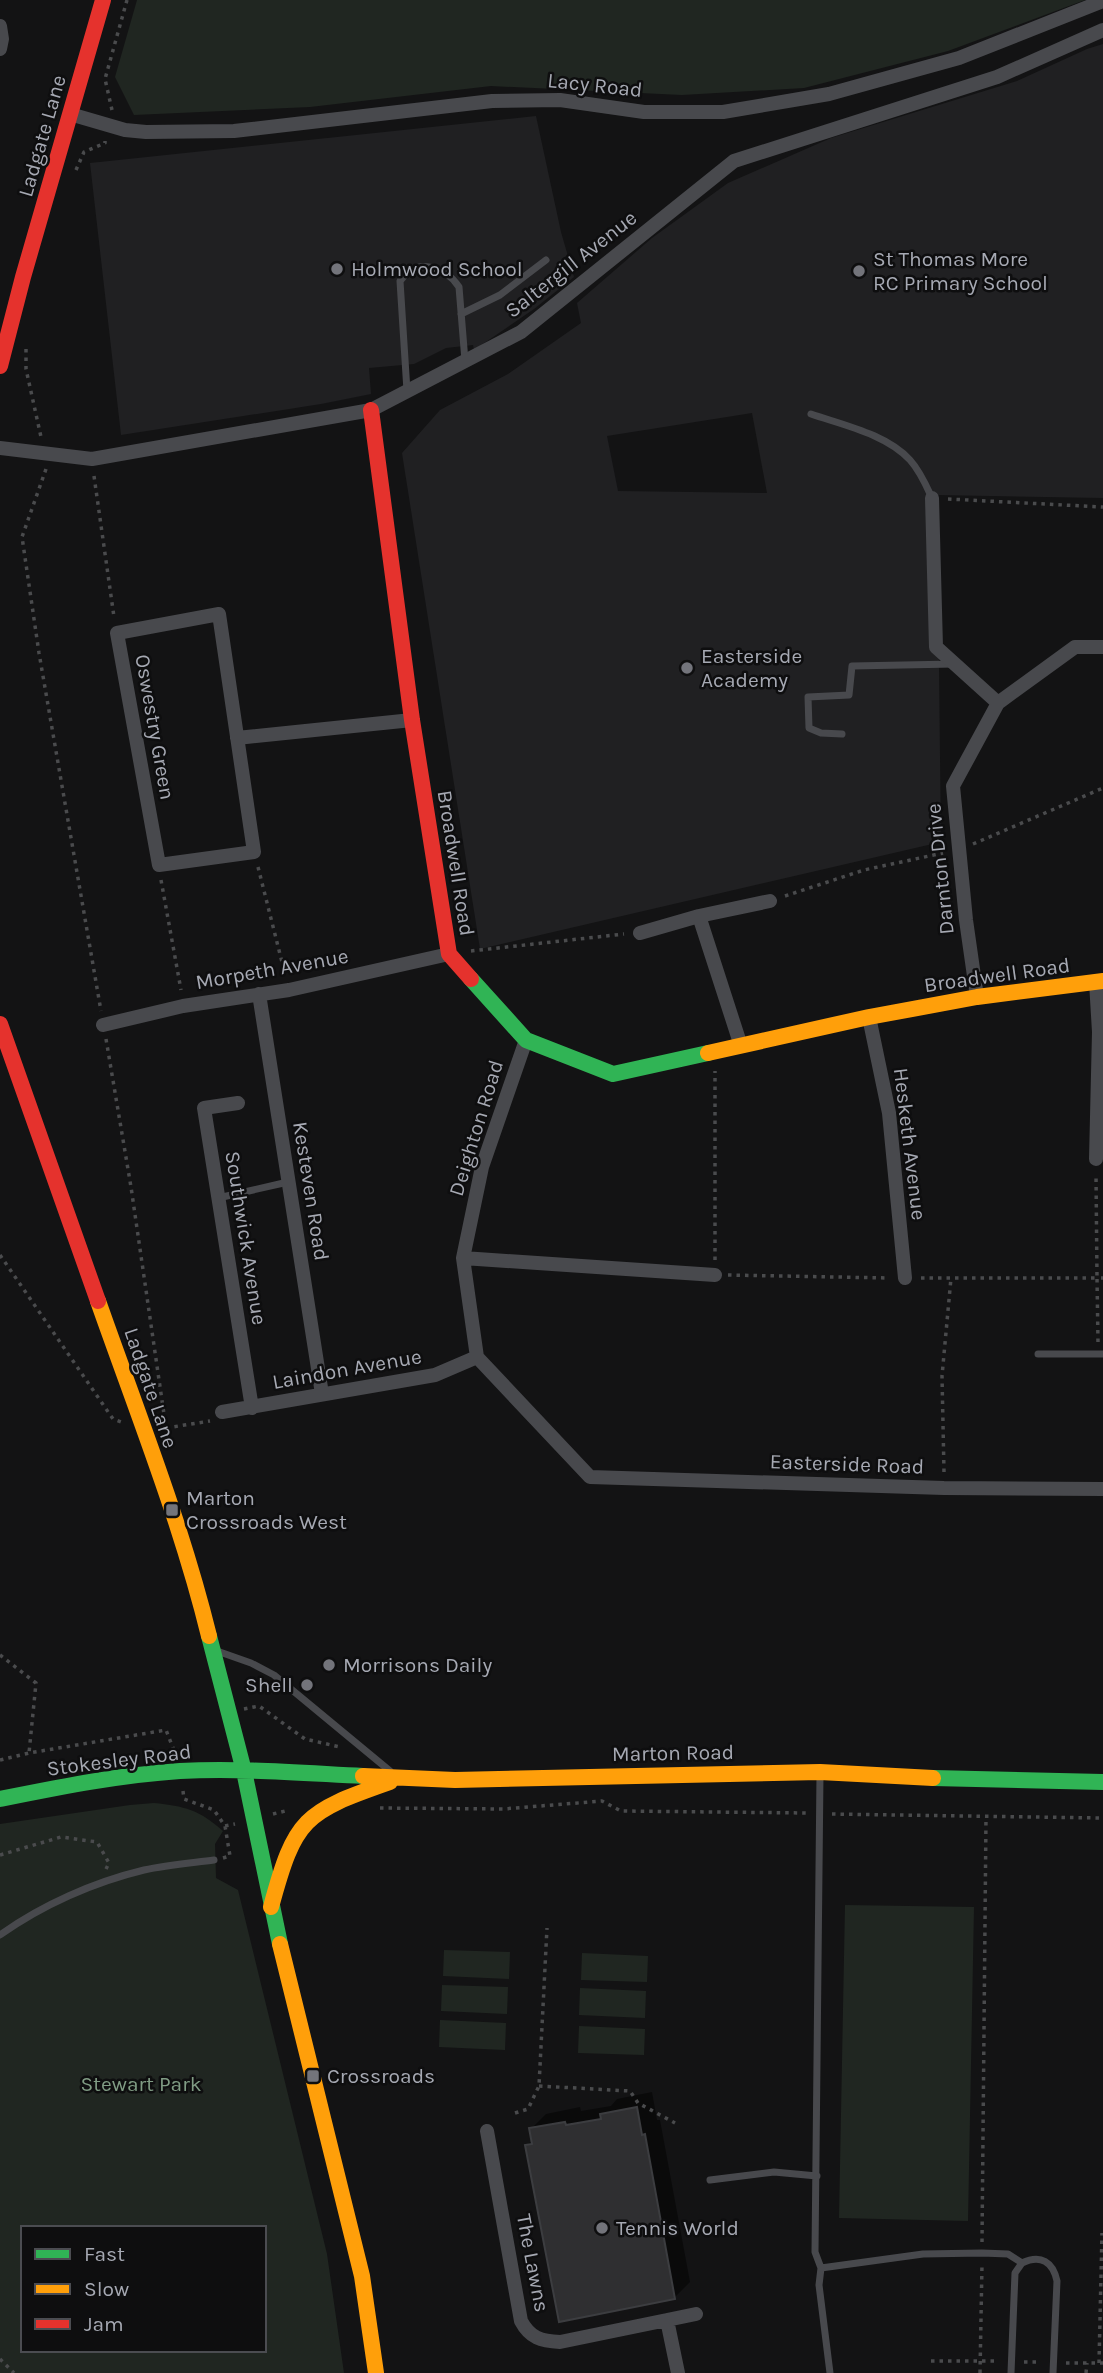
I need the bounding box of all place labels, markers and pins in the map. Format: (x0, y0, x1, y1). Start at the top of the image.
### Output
place label: St Thomas More RC Primary School (873, 247, 1048, 295)
place label: Holmwood School (351, 257, 523, 281)
marker: Holmwood School (329, 261, 345, 277)
marker: St Thomas More RC Primary School (851, 263, 867, 279)
place label: Easterside Academy (701, 644, 802, 692)
marker: Easterside Academy (679, 660, 695, 676)
place label: Marton Crossroads West (186, 1486, 347, 1534)
marker: Marton Crossroads West (164, 1502, 180, 1518)
place label: Morrisons Daily (343, 1653, 492, 1677)
marker: Morrisons Daily (321, 1657, 337, 1673)
place label: Shell (245, 1673, 293, 1697)
marker: Shell (299, 1677, 315, 1693)
place label: Crossroads (327, 2064, 435, 2088)
marker: Crossroads (305, 2068, 321, 2084)
place label: Tennis World (616, 2216, 739, 2240)
marker: Tennis World (594, 2220, 610, 2236)

